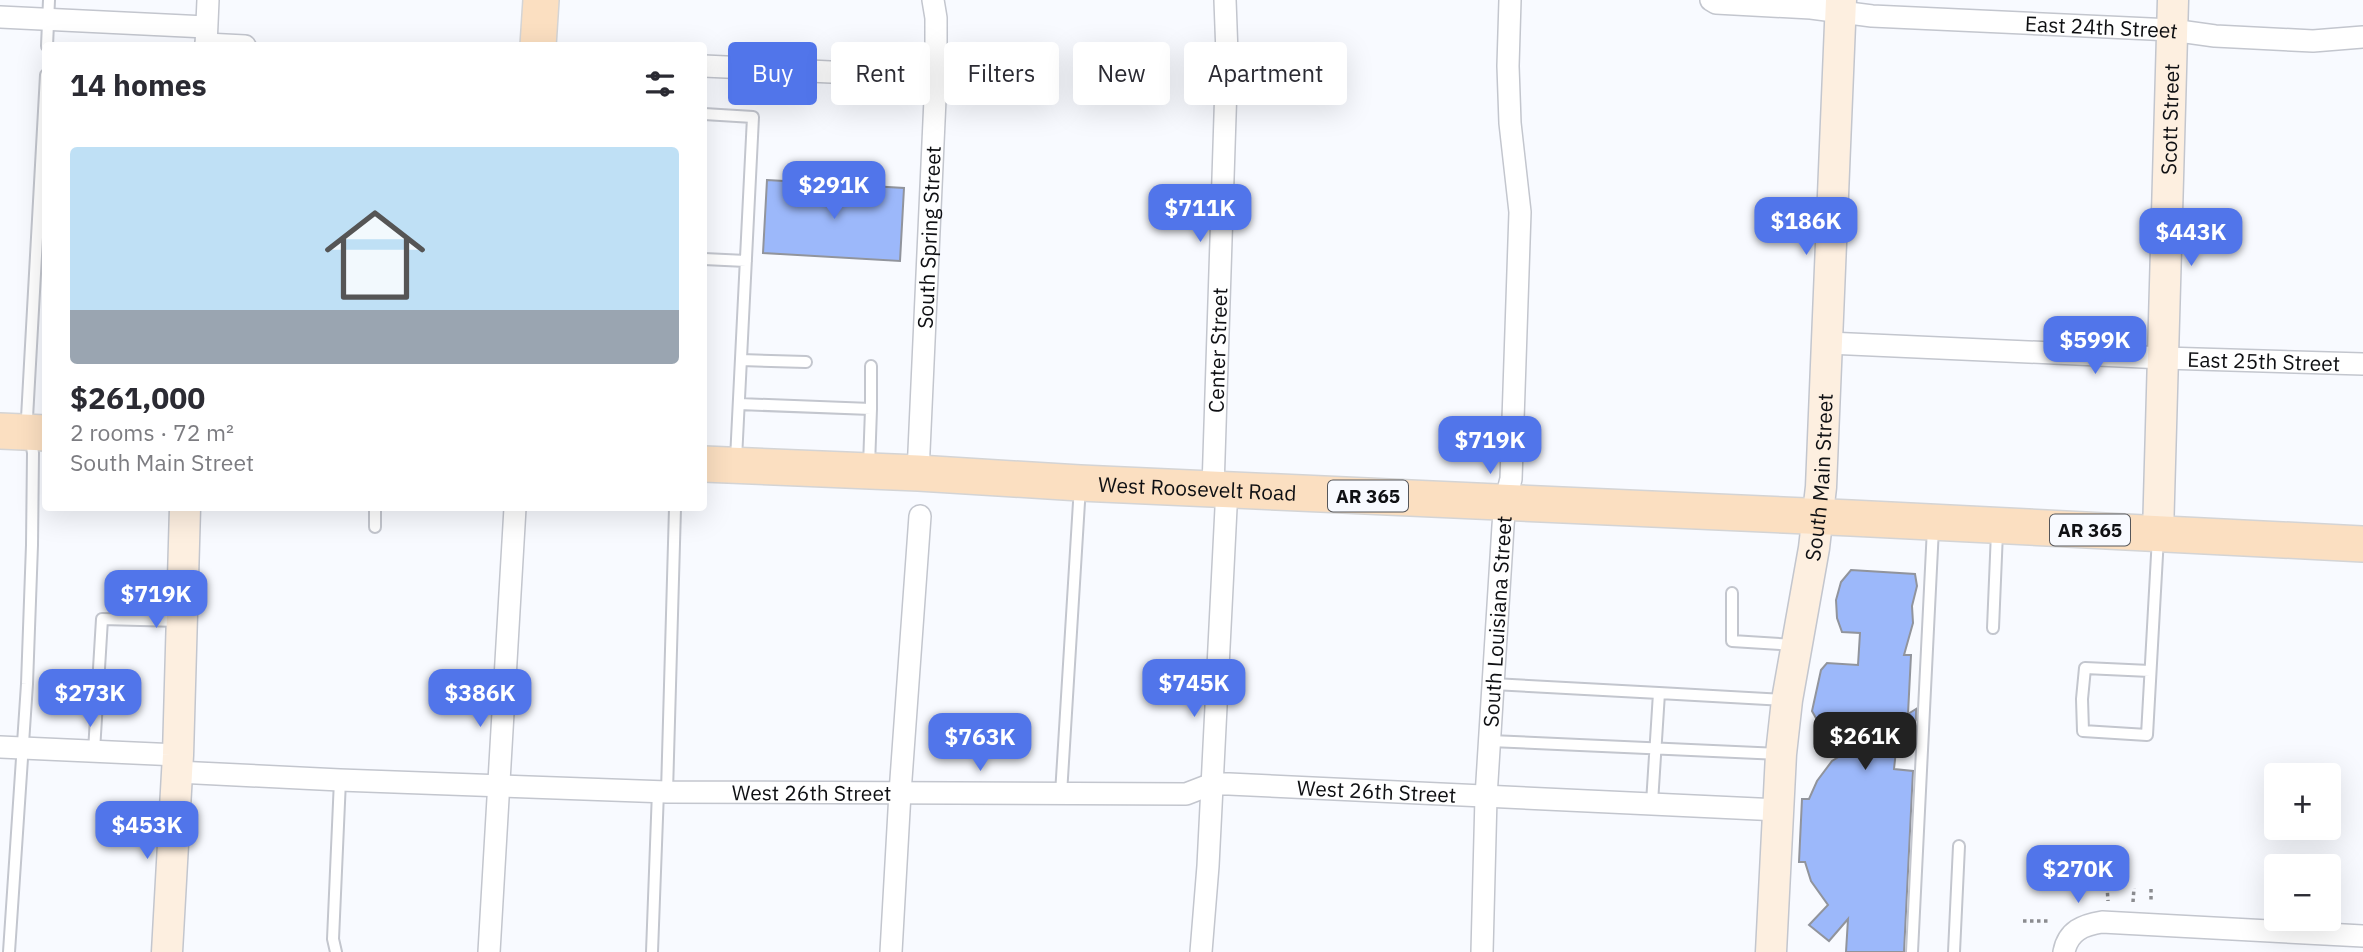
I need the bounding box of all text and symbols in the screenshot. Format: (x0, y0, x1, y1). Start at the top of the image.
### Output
street label: East 24th Street (2024, 9, 2180, 45)
chip: Buy (728, 42, 817, 105)
chip: Rent (831, 42, 930, 105)
chip: Filters (944, 42, 1059, 105)
chip: New (1073, 42, 1170, 105)
chip: Apartment (1184, 42, 1347, 105)
street label: Scott Street (2154, 63, 2185, 175)
text: 14 homes (70, 65, 207, 104)
icon: filters (641, 65, 679, 103)
street label: South Spring Street (911, 145, 947, 329)
pin: $291K (785, 162, 883, 221)
text: $291K (798, 169, 870, 199)
pin: $711K (1151, 184, 1249, 244)
icon: home (312, 192, 438, 318)
text: $711K (1164, 192, 1236, 222)
pin: $186K (1757, 198, 1855, 257)
text: $186K (1770, 205, 1842, 235)
pin: $443K (2142, 208, 2240, 268)
text: $443K (2155, 216, 2227, 246)
street label: Center Street (1201, 287, 1233, 413)
pin: $599K (2046, 316, 2144, 376)
text: $599K (2059, 324, 2131, 354)
street label: East 25th Street (2187, 345, 2341, 377)
text: $261,000 (70, 378, 205, 417)
street label: South Main Street (1798, 393, 1839, 563)
pin: $719K (1441, 416, 1539, 476)
text: 2 rooms · 72 m² (70, 417, 234, 447)
text: $719K (1454, 424, 1526, 454)
text: South Main Street (70, 447, 254, 477)
street label: West Roosevelt Road (1098, 470, 1297, 507)
road number: AR 365 (1328, 481, 1408, 512)
road number: AR 365 (2050, 514, 2130, 545)
street label: South Louisiana Street (1476, 515, 1518, 728)
pin: $719K (107, 570, 205, 630)
text: $719K (120, 578, 192, 608)
pin: $745K (1145, 660, 1243, 719)
text: $745K (1158, 667, 1230, 697)
pin: $273K (41, 670, 139, 729)
pin: $386K (431, 670, 529, 729)
text: $273K (54, 677, 126, 707)
text: $386K (444, 677, 516, 707)
pin: $261K (1816, 712, 1914, 772)
pin: $763K (931, 714, 1029, 773)
text: $261K (1829, 720, 1901, 750)
text: $763K (944, 721, 1016, 751)
map controls (2264, 763, 2341, 931)
button: + (2264, 763, 2341, 840)
street label: West 26th Street (1296, 773, 1457, 809)
street label: West 26th Street (732, 778, 891, 807)
pin: $453K (98, 802, 196, 861)
text: $453K (111, 809, 183, 839)
pin: $270K (2029, 846, 2127, 905)
text: $270K (2042, 853, 2114, 883)
button: − (2264, 854, 2341, 931)

